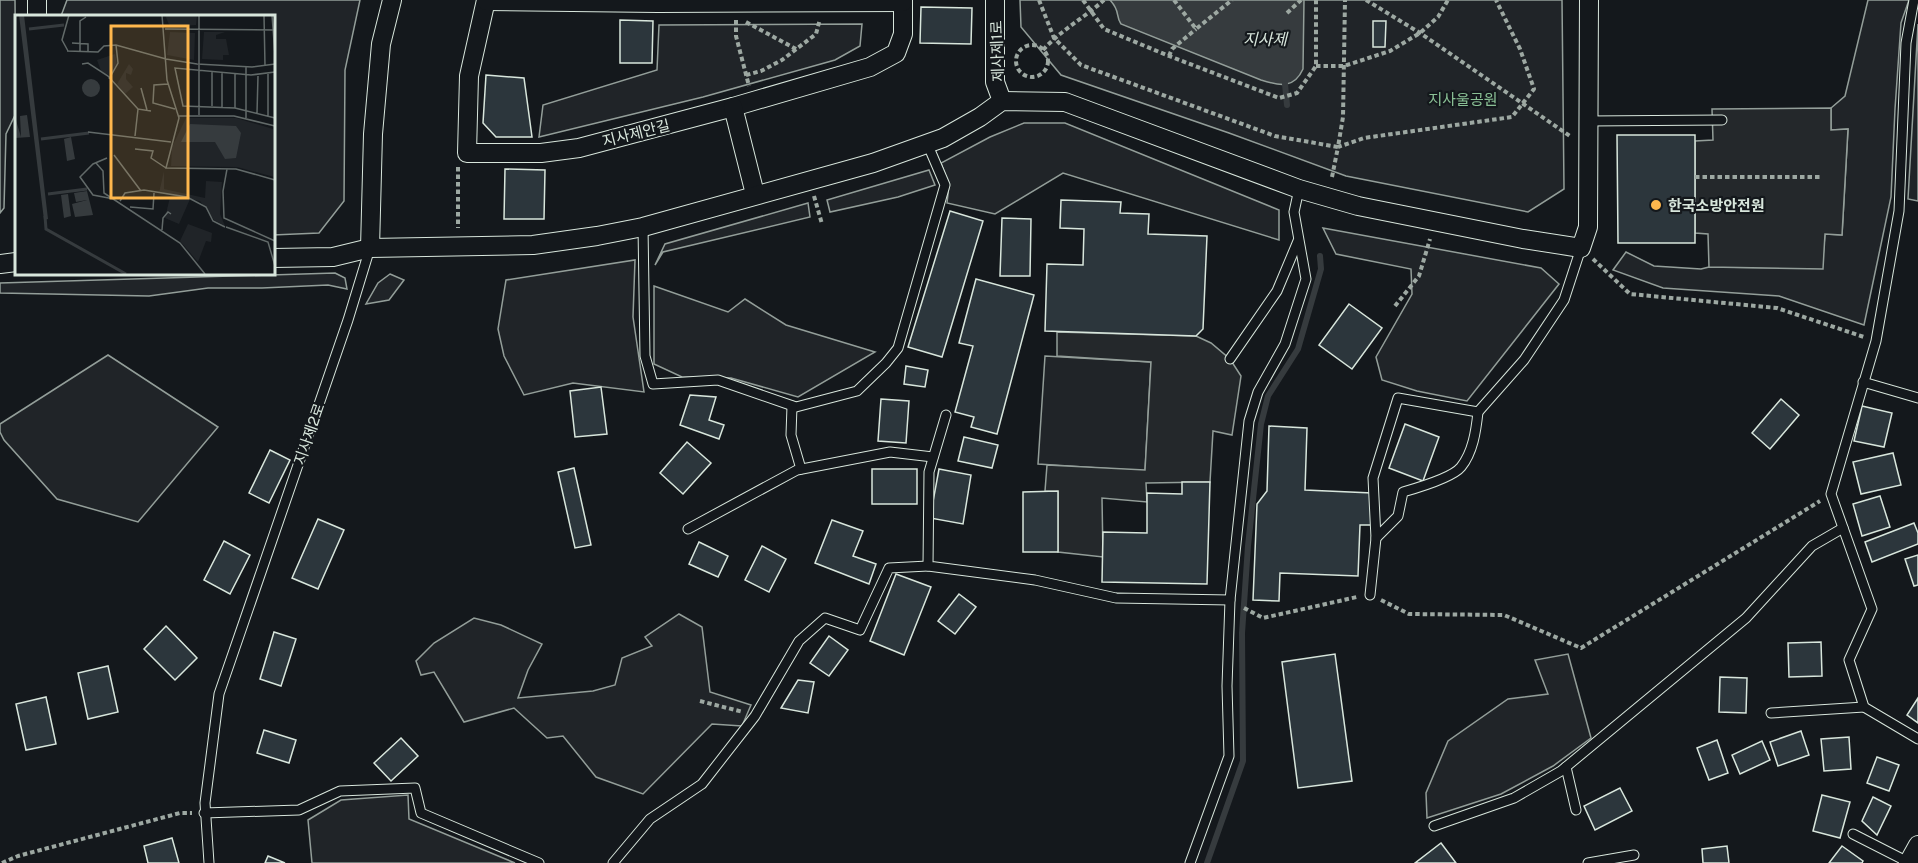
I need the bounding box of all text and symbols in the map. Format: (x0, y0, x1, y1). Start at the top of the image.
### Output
inset map (15, 15, 274, 274)
street label: 제사제1로 (987, 20, 1007, 82)
water label: 지사제 (1243, 30, 1289, 49)
park label: 지사울공원 (1428, 91, 1498, 108)
street label: 지사제안길 (600, 116, 672, 150)
place label: 한국소방안전원 (1668, 197, 1765, 214)
marker: 한국소방안전원 (1649, 198, 1663, 212)
street label: 지사제2로 (291, 401, 327, 467)

